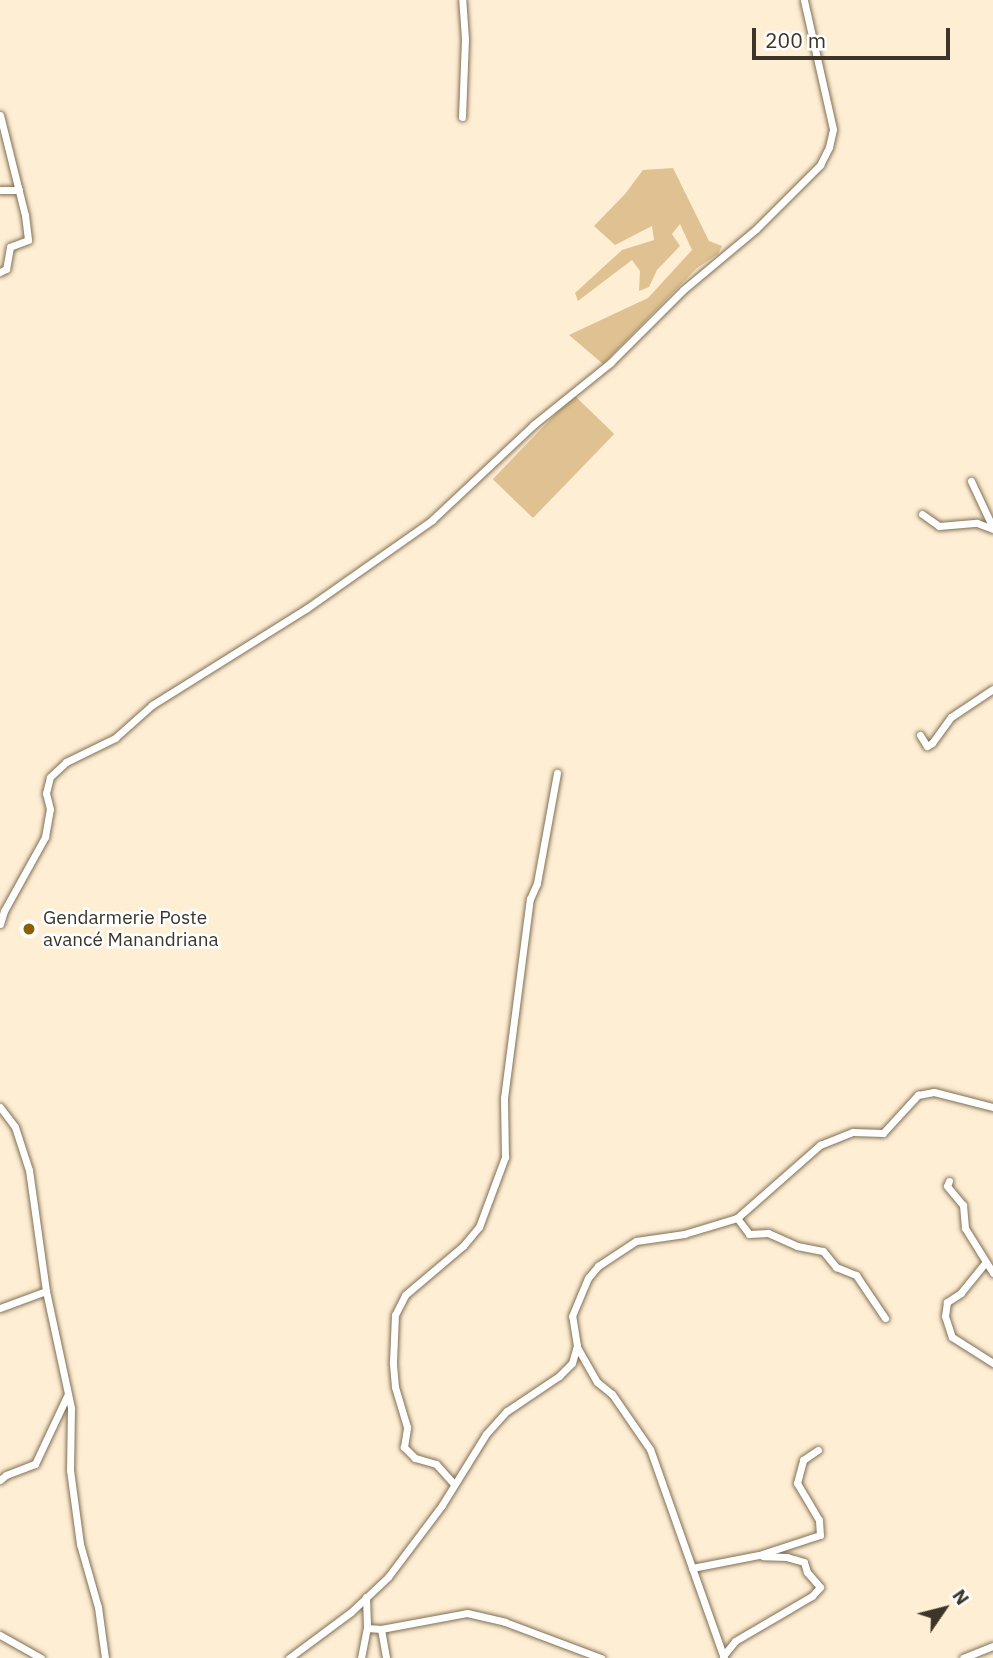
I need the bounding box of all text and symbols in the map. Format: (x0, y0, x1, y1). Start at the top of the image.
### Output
scale bar (755, 14, 953, 58)
text: 200 m (765, 26, 826, 54)
place label: Gendarmerie Poste avancé Manandriana (43, 907, 219, 951)
marker: Gendarmerie Poste avancé Manandriana (21, 921, 37, 937)
north arrow (909, 1574, 979, 1644)
text: N (947, 1584, 975, 1609)

